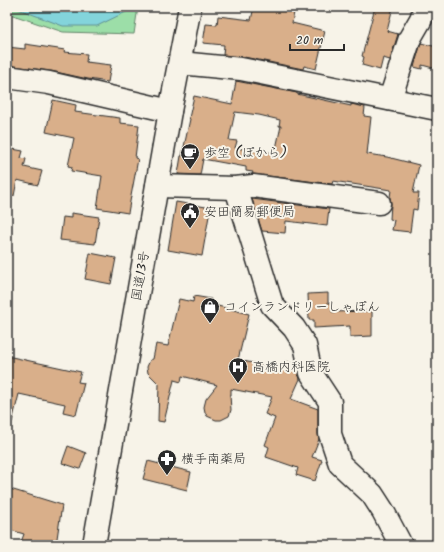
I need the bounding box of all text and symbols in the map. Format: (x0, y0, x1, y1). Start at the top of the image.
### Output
scale bar (290, 26, 344, 52)
text: 20 m (296, 31, 324, 50)
cafe icon: 歩空 (ぽから) (179, 142, 201, 170)
place label: 歩空 (ぽから) (204, 143, 287, 164)
public building icon: 安田簡易郵便局 (179, 201, 201, 229)
place label: 安田簡易郵便局 (204, 202, 295, 223)
street label: 国道13号 (126, 249, 156, 303)
shop icon: コインランドリーしゃぼん (199, 296, 221, 324)
place label: コインランドリーしゃぼん (224, 297, 380, 318)
hospital icon: 高橋内科医院 (227, 356, 249, 384)
place label: 高橋内科医院 (252, 357, 330, 378)
pharmacy icon: 横手南薬局 (156, 448, 178, 476)
place label: 横手南薬局 (181, 449, 246, 470)

